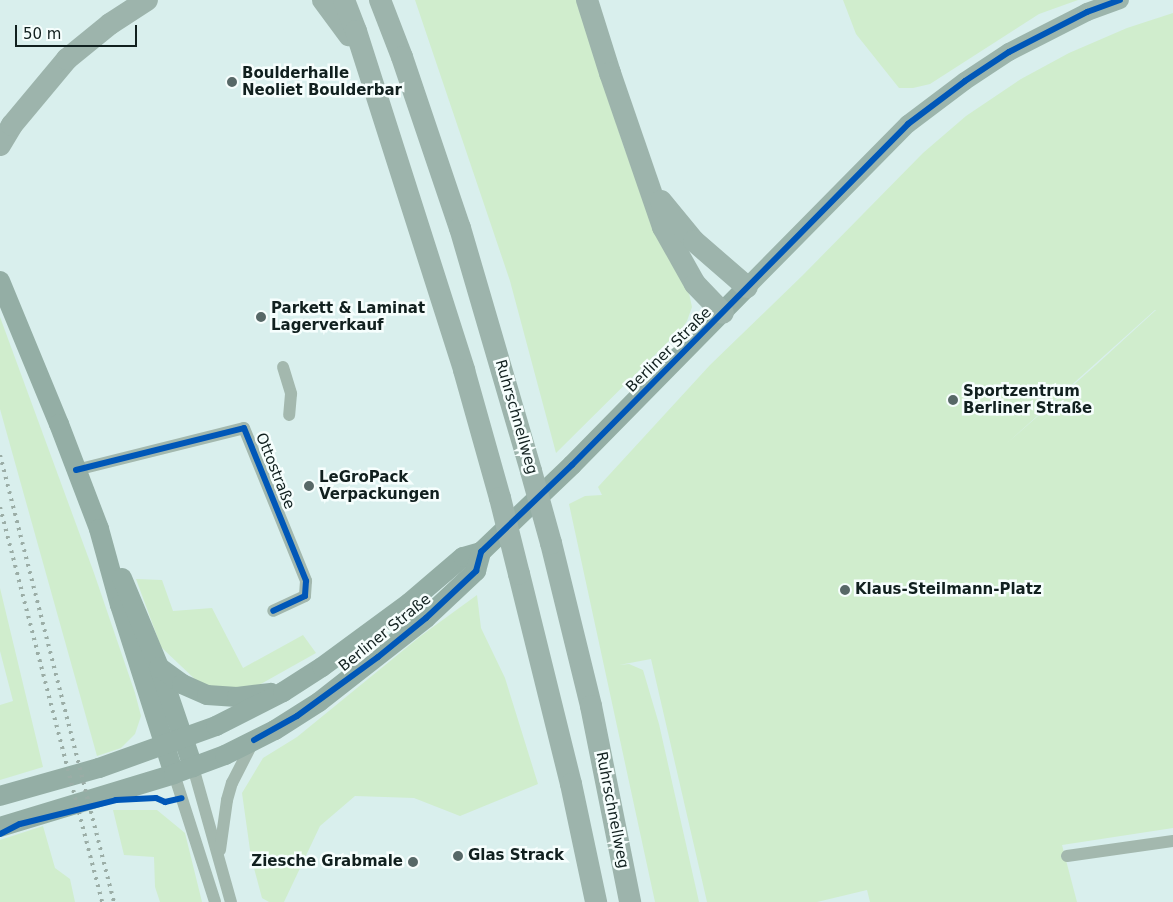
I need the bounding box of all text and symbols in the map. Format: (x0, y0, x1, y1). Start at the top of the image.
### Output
scale bar (18, 15, 140, 47)
text: 50 m (23, 25, 61, 43)
place label: Boulderhalle Neoliet Boulderbar (242, 64, 402, 99)
marker: Boulderhalle Neoliet Boulderbar (226, 76, 238, 88)
place label: Parkett & Laminat Lagerverkauf (271, 299, 425, 334)
street label: Berliner Straße (623, 304, 715, 396)
marker: Parkett & Laminat Lagerverkauf (255, 311, 267, 323)
street label: Ruhrschnellweg (491, 358, 541, 476)
place label: Sportzentrum Berliner Straße (963, 382, 1092, 417)
marker: Sportzentrum Berliner Straße (947, 394, 959, 406)
street label: Ottostraße (252, 430, 298, 512)
place label: LeGroPack Verpackungen (319, 468, 440, 503)
marker: LeGroPack Verpackungen (303, 480, 315, 492)
place label: Klaus-Steilmann-Platz (855, 581, 1042, 599)
marker: Klaus-Steilmann-Platz (839, 584, 851, 596)
street label: Berliner Straße (335, 590, 435, 676)
street label: Ruhrschnellweg (592, 750, 632, 870)
place label: Glas Strack (468, 847, 564, 865)
marker: Glas Strack (452, 850, 464, 862)
place label: Ziesche Grabmale (251, 853, 403, 871)
marker: Ziesche Grabmale (407, 856, 419, 868)

